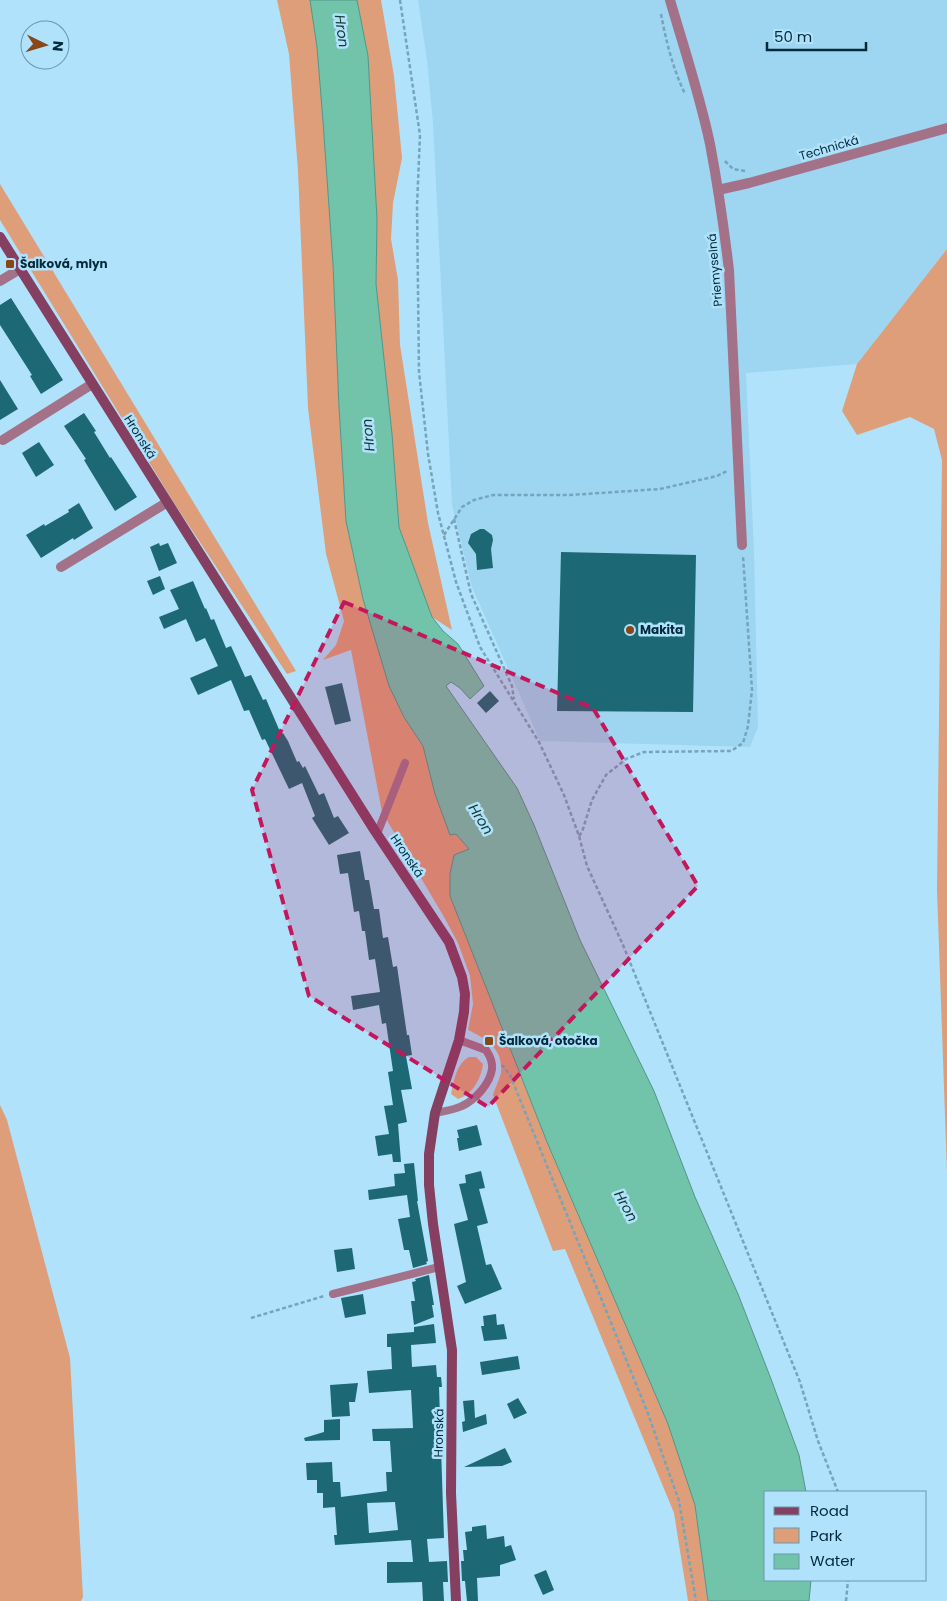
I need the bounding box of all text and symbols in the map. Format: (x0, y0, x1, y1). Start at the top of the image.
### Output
water label: Hron (330, 13, 354, 49)
north arrow (20, 20, 70, 70)
scale bar (767, 20, 866, 52)
text: 50 m (774, 26, 812, 47)
text: N (48, 40, 68, 52)
street label: Technická (797, 131, 861, 164)
street label: Priemyselná (703, 233, 726, 307)
place label: Šalková, mlyn (20, 255, 108, 272)
marker: Šalková, mlyn (4, 258, 16, 270)
street label: Hronská (120, 412, 161, 462)
water label: Hron (357, 418, 379, 452)
place label: Makita (640, 621, 683, 638)
marker: Makita (624, 624, 636, 636)
water label: Hron (464, 800, 498, 838)
street label: Hronská (387, 831, 428, 881)
place label: Šalková, otočka (499, 1032, 598, 1049)
marker: Šalková, otočka (483, 1035, 495, 1047)
water label: Hron (609, 1187, 643, 1225)
street label: Hronská (430, 1408, 447, 1457)
legend (764, 1491, 927, 1581)
text: Road (810, 1500, 849, 1521)
text: Park (810, 1525, 842, 1546)
text: Water (810, 1550, 856, 1571)

